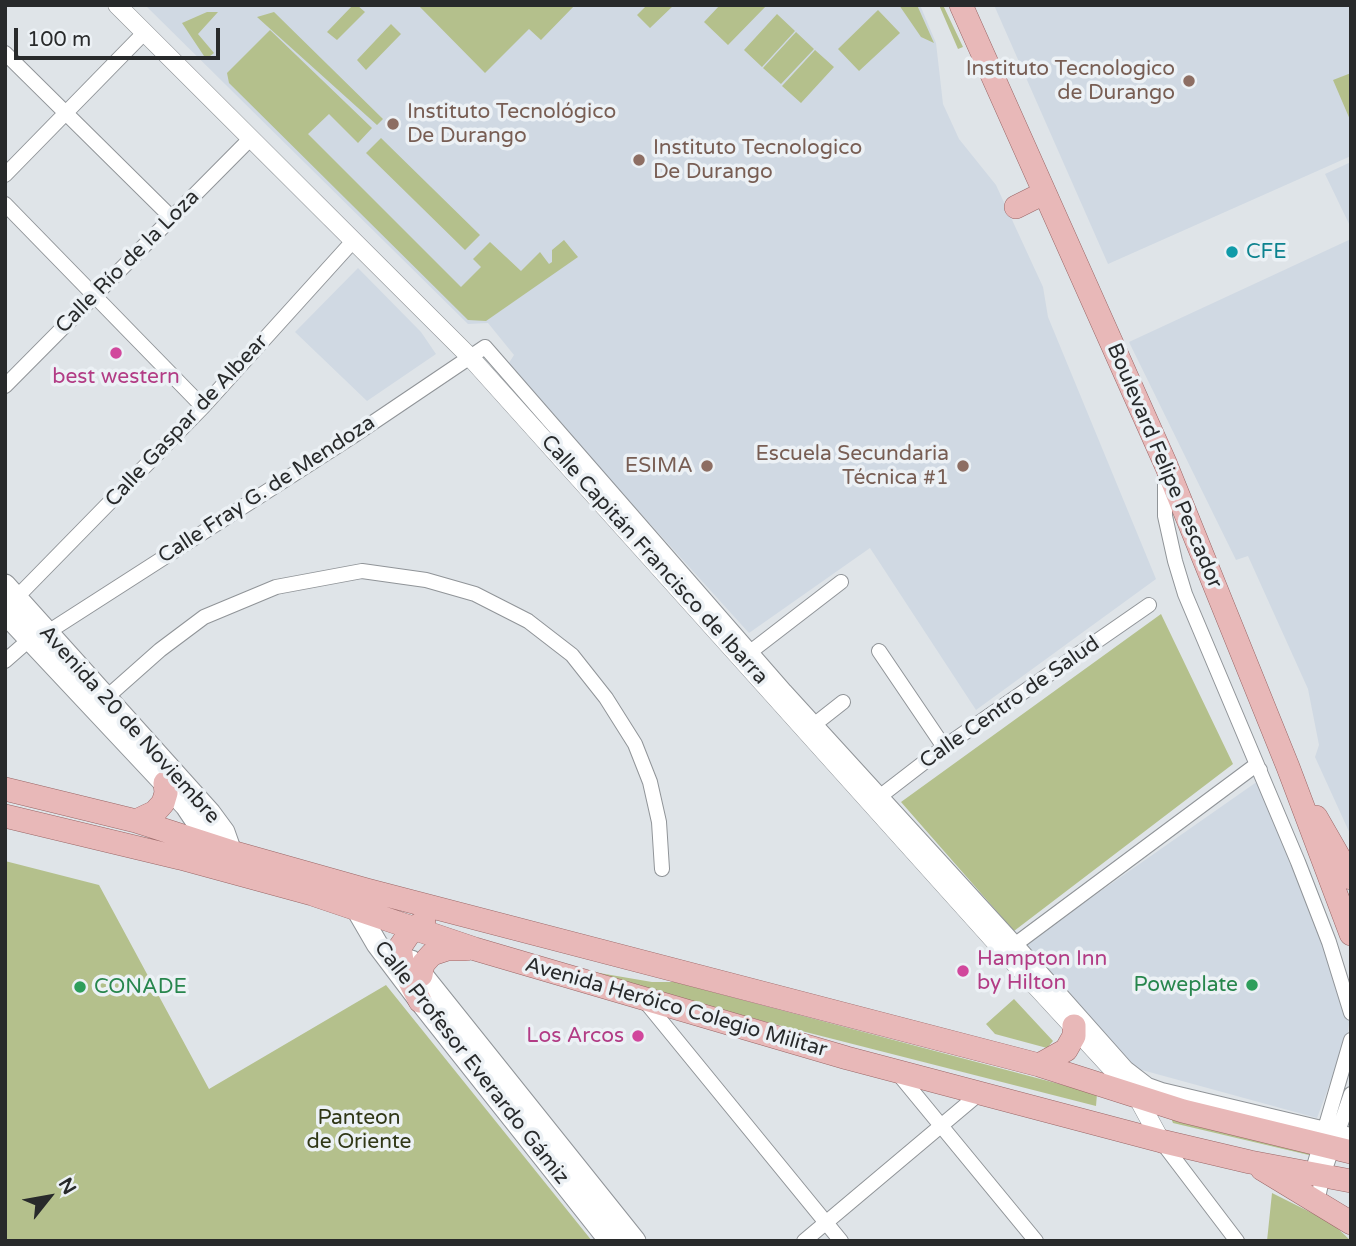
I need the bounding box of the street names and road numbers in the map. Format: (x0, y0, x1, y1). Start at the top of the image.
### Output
street label: Calle Río de la Loza (51, 185, 205, 339)
street label: Calle Gaspar de Albear (100, 329, 274, 513)
street label: Boulevard Felipe Pescador (1101, 340, 1227, 592)
street label: Calle Fray G. de Mendoza (154, 410, 380, 570)
street label: Calle Capitán Francisco de Ibarra (535, 430, 773, 690)
street label: Avenida 20 de Noviembre (33, 621, 225, 829)
street label: Calle Centro de Salud (915, 631, 1105, 775)
street label: Calle Profesor Everardo Gámiz (368, 936, 574, 1190)
street label: Avenida Heróico Colegio Militar (522, 953, 830, 1063)

